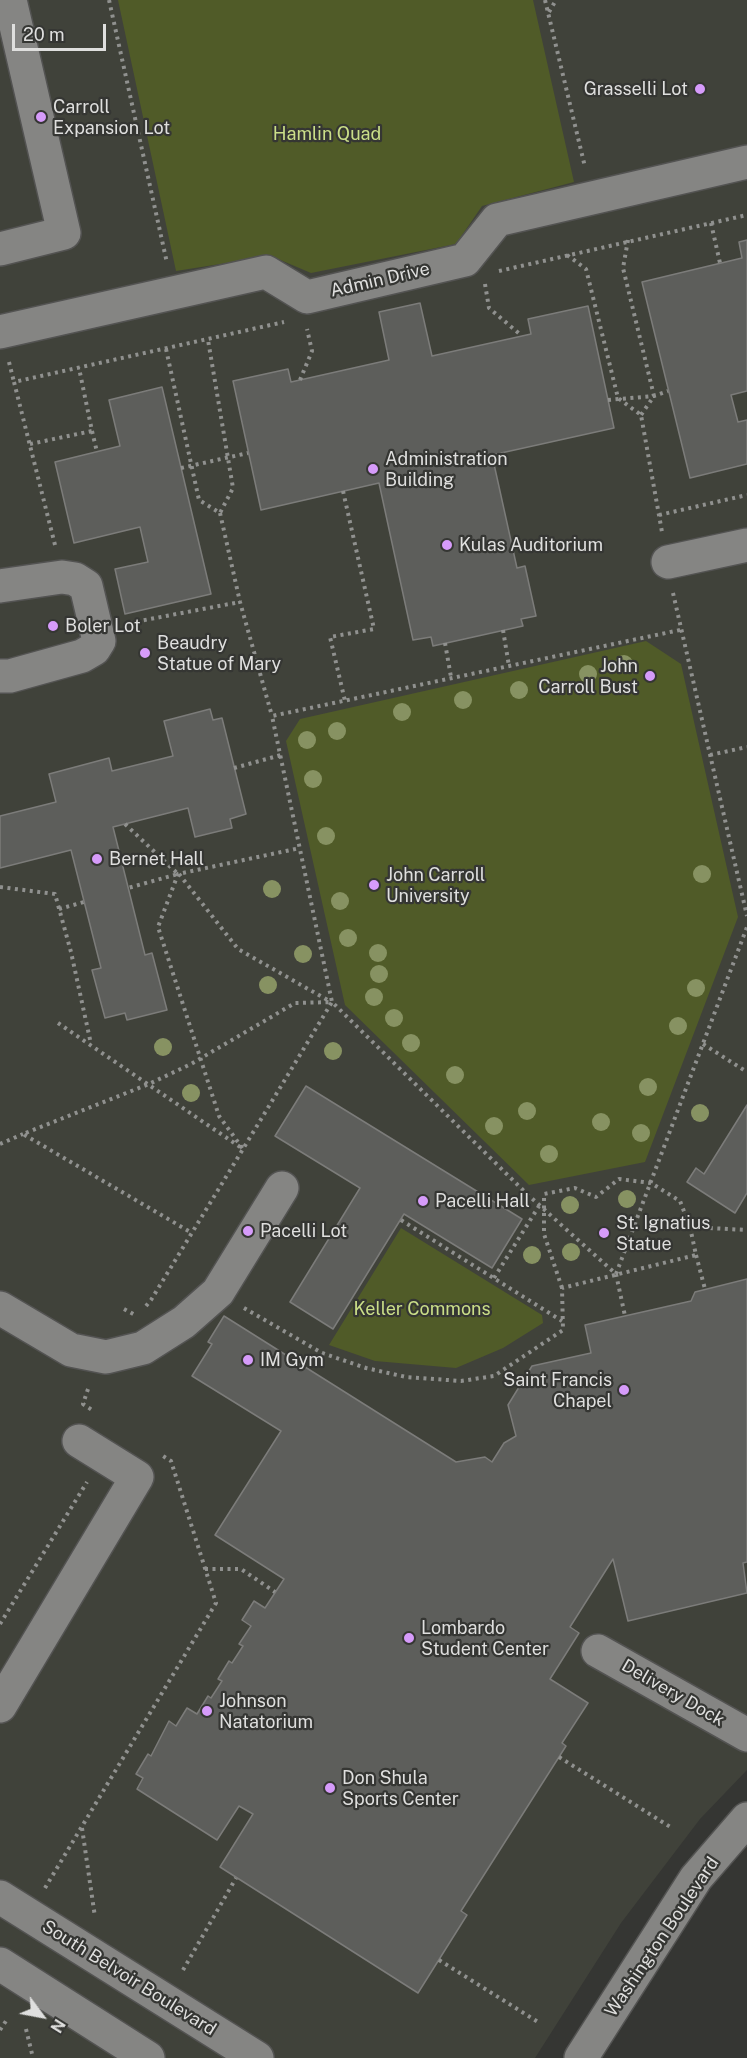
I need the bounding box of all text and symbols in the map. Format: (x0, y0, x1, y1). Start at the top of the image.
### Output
scale bar (15, 12, 110, 50)
text: 20 m (23, 24, 65, 45)
place label: Grasselli Lot (584, 78, 688, 100)
marker: Grasselli Lot (693, 82, 707, 96)
place label: Carroll Expansion Lot (53, 96, 170, 138)
marker: Carroll Expansion Lot (34, 110, 48, 124)
park label: Hamlin Quad (273, 123, 381, 145)
street label: Admin Drive (328, 258, 432, 302)
place label: Administration Building (385, 448, 508, 490)
marker: Administration Building (366, 462, 380, 476)
place label: Kulas Auditorium (459, 534, 603, 556)
marker: Kulas Auditorium (440, 538, 454, 552)
place label: Boler Lot (65, 615, 141, 637)
marker: Boler Lot (46, 619, 60, 633)
place label: Beaudry Statue of Mary (157, 632, 281, 674)
marker: Beaudry Statue of Mary (138, 646, 152, 660)
place label: John Carroll Bust (538, 655, 638, 698)
marker: John Carroll Bust (643, 669, 657, 683)
place label: Bernet Hall (109, 848, 204, 870)
marker: Bernet Hall (90, 852, 104, 866)
place label: John Carroll University (386, 864, 485, 906)
marker: John Carroll University (367, 878, 381, 892)
place label: Pacelli Hall (435, 1190, 530, 1212)
marker: Pacelli Hall (416, 1194, 430, 1208)
place label: St. Ignatius Statue (616, 1212, 710, 1254)
place label: Pacelli Lot (260, 1220, 347, 1242)
marker: Pacelli Lot (241, 1224, 255, 1238)
marker: St. Ignatius Statue (597, 1226, 611, 1240)
park label: Keller Commons (353, 1298, 491, 1320)
place label: IM Gym (260, 1349, 324, 1371)
marker: IM Gym (241, 1353, 255, 1367)
place label: Saint Francis Chapel (503, 1369, 612, 1412)
marker: Saint Francis Chapel (617, 1383, 631, 1397)
place label: Lombardo Student Center (421, 1617, 549, 1660)
marker: Lombardo Student Center (402, 1631, 416, 1645)
street label: Delivery Dock (618, 1655, 728, 1731)
place label: Johnson Natatorium (219, 1690, 313, 1732)
marker: Johnson Natatorium (200, 1704, 214, 1718)
place label: Don Shula Sports Center (342, 1767, 459, 1810)
marker: Don Shula Sports Center (323, 1781, 337, 1795)
street label: Washington Boulevard (600, 1853, 724, 2021)
street label: South Belvoir Boulevard (38, 1916, 220, 2040)
north arrow (12, 1986, 72, 2046)
text: N (46, 2015, 69, 2036)

